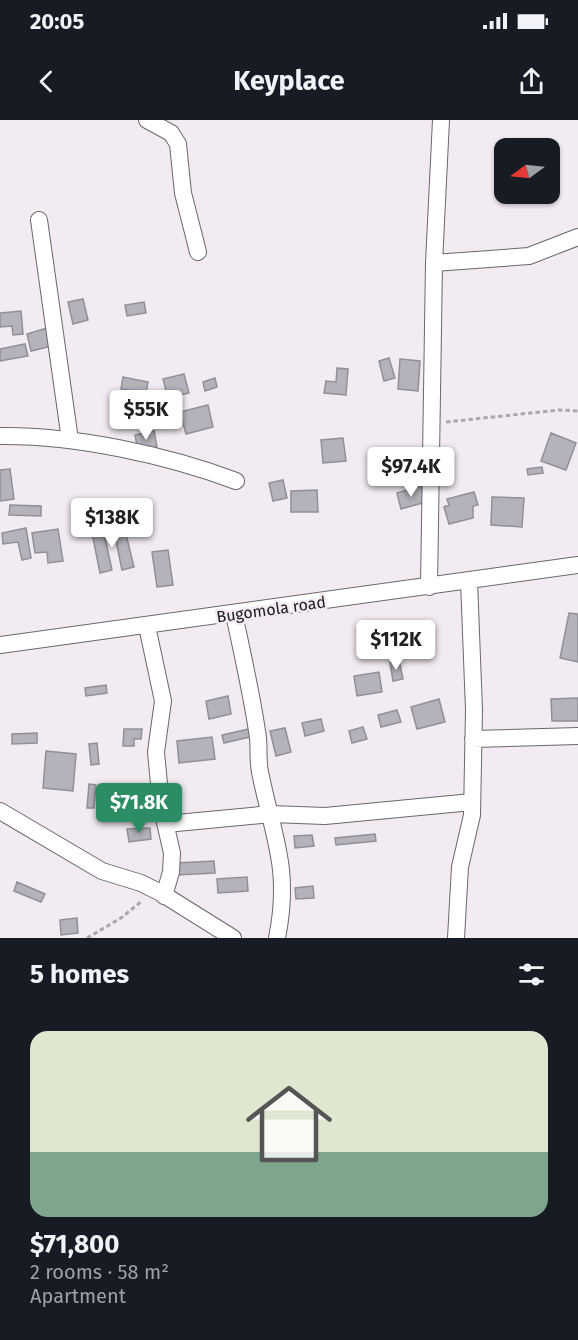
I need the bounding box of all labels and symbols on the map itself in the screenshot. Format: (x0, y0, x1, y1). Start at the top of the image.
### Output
north arrow (494, 138, 560, 204)
pin: $55K (110, 390, 182, 441)
pin: $97.4K (362, 447, 460, 498)
pin: $138K (70, 498, 154, 549)
street label: Bugomola road (215, 592, 327, 627)
pin: $112K (354, 620, 438, 671)
pin: $71.8K (90, 783, 188, 834)

